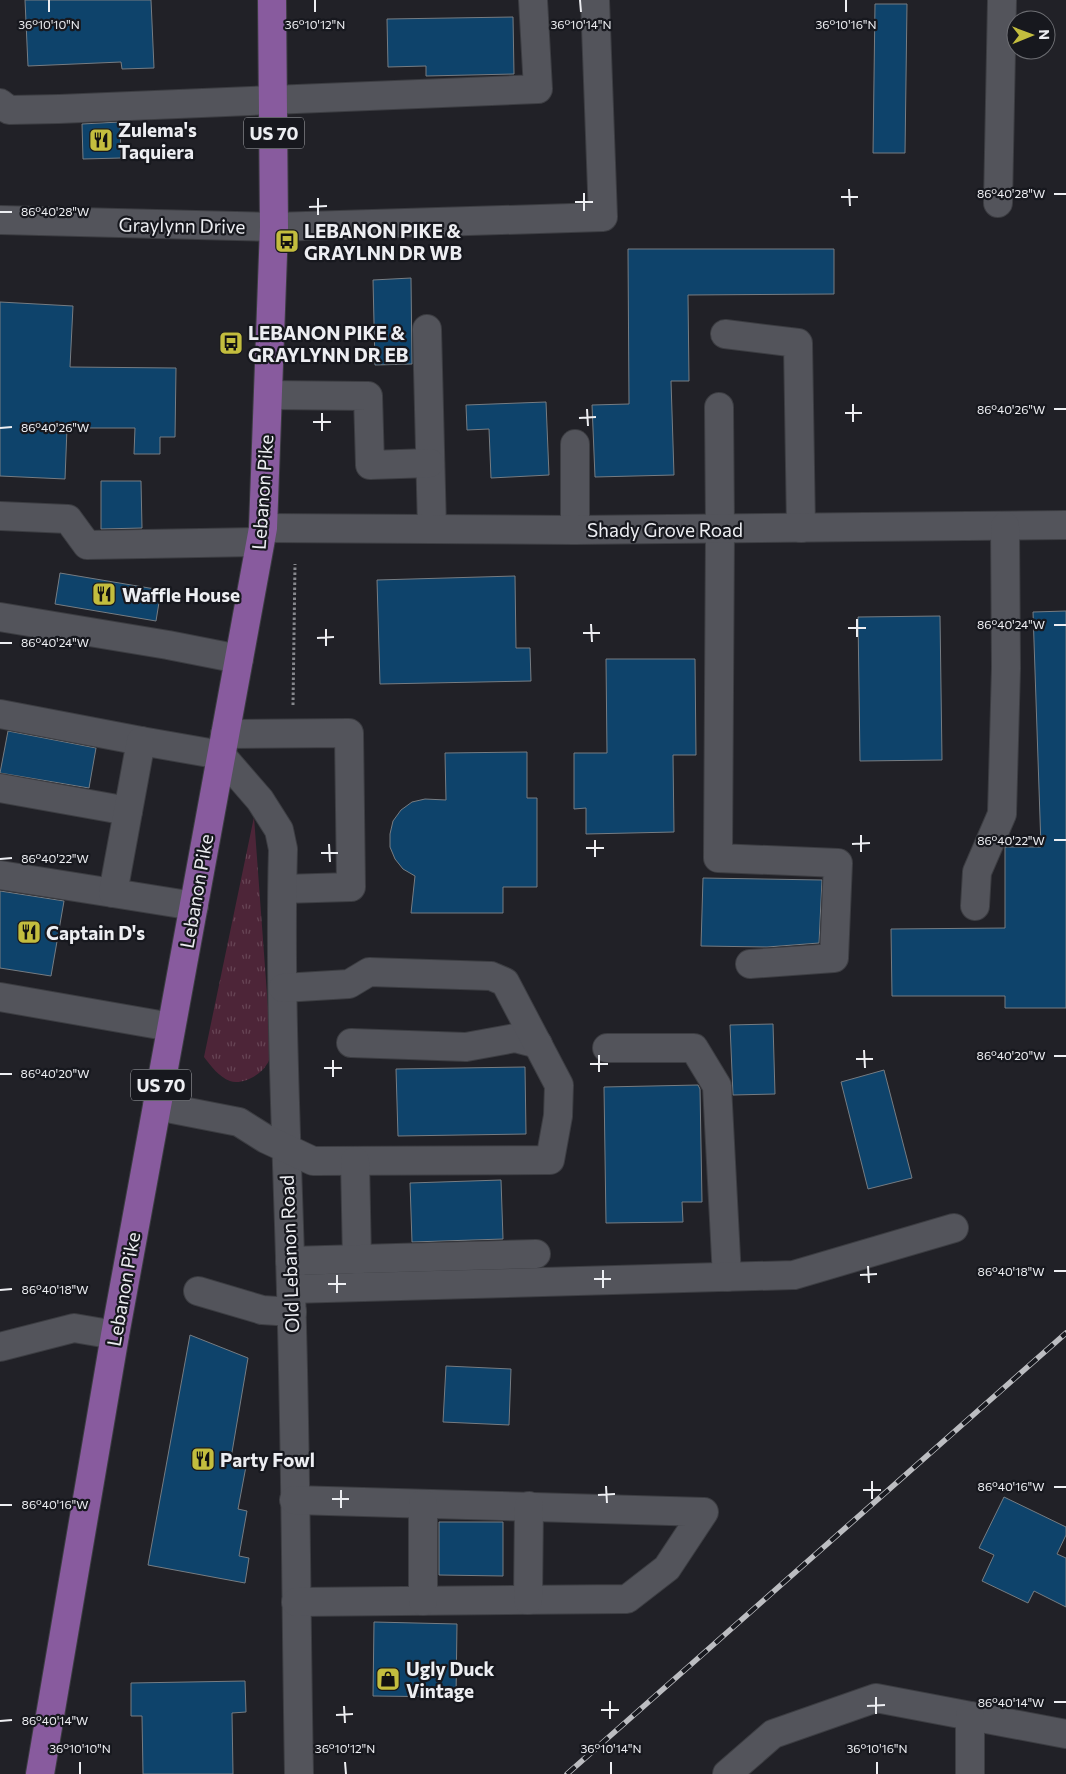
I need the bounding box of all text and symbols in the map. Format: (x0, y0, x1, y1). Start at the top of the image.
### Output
north arrow (1006, 10, 1056, 60)
text: 36°10'10"N (18, 17, 80, 31)
text: 36°10'12"N (285, 17, 345, 31)
text: 36°10'14"N (551, 17, 611, 31)
text: 36°10'16"N (815, 17, 877, 31)
text: N (1036, 29, 1053, 40)
place label: Zulema's Taquiera (118, 118, 197, 163)
road number: US 70 (244, 118, 304, 148)
restaurant icon: Zulema's Taquiera (88, 127, 114, 153)
text: 86°40'28"W (977, 186, 1045, 200)
text: 86°40'28"W (21, 204, 89, 218)
street label: Graylynn Drive (118, 212, 246, 238)
place label: LEBANON PIKE & GRAYLNN DR WB (304, 219, 462, 264)
bus stop icon: LEBANON PIKE & GRAYLNN DR WB (274, 228, 300, 254)
place label: LEBANON PIKE & GRAYLYNN DR EB (248, 321, 408, 366)
bus stop icon: LEBANON PIKE & GRAYLYNN DR EB (218, 330, 244, 356)
text: 86°40'26"W (977, 402, 1045, 416)
text: 86°40'26"W (21, 420, 89, 434)
street label: Lebanon Pike (246, 434, 278, 550)
street label: Shady Grove Road (587, 518, 743, 541)
restaurant icon: Waffle House (91, 581, 117, 607)
place label: Waffle House (122, 583, 240, 606)
text: 86°40'24"W (977, 617, 1045, 631)
text: 86°40'24"W (21, 635, 89, 649)
street label: Lebanon Pike (175, 832, 217, 950)
text: 86°40'22"W (977, 833, 1045, 847)
text: 86°40'22"W (21, 851, 89, 865)
restaurant icon: Captain D's (16, 919, 42, 945)
place label: Captain D's (46, 921, 145, 944)
text: 86°40'20"W (977, 1048, 1045, 1062)
text: 86°40'20"W (21, 1066, 89, 1080)
road number: US 70 (131, 1070, 191, 1100)
street label: Old Lebanon Road (275, 1175, 303, 1333)
street label: Lebanon Pike (102, 1230, 144, 1348)
text: 86°40'18"W (978, 1264, 1044, 1278)
text: 86°40'18"W (22, 1282, 88, 1296)
restaurant icon: Party Fowl (190, 1446, 216, 1472)
place label: Party Fowl (220, 1448, 315, 1471)
text: 86°40'16"W (978, 1479, 1044, 1493)
text: 86°40'16"W (22, 1497, 88, 1511)
place label: Ugly Duck Vintage (406, 1657, 495, 1702)
shop icon: Ugly Duck Vintage (375, 1666, 401, 1692)
text: 86°40'14"W (978, 1695, 1044, 1709)
text: 86°40'14"W (22, 1713, 88, 1727)
text: 36°10'10"N (49, 1741, 111, 1755)
text: 36°10'12"N (315, 1741, 375, 1755)
text: 36°10'14"N (581, 1741, 641, 1755)
text: 36°10'16"N (846, 1741, 908, 1755)

